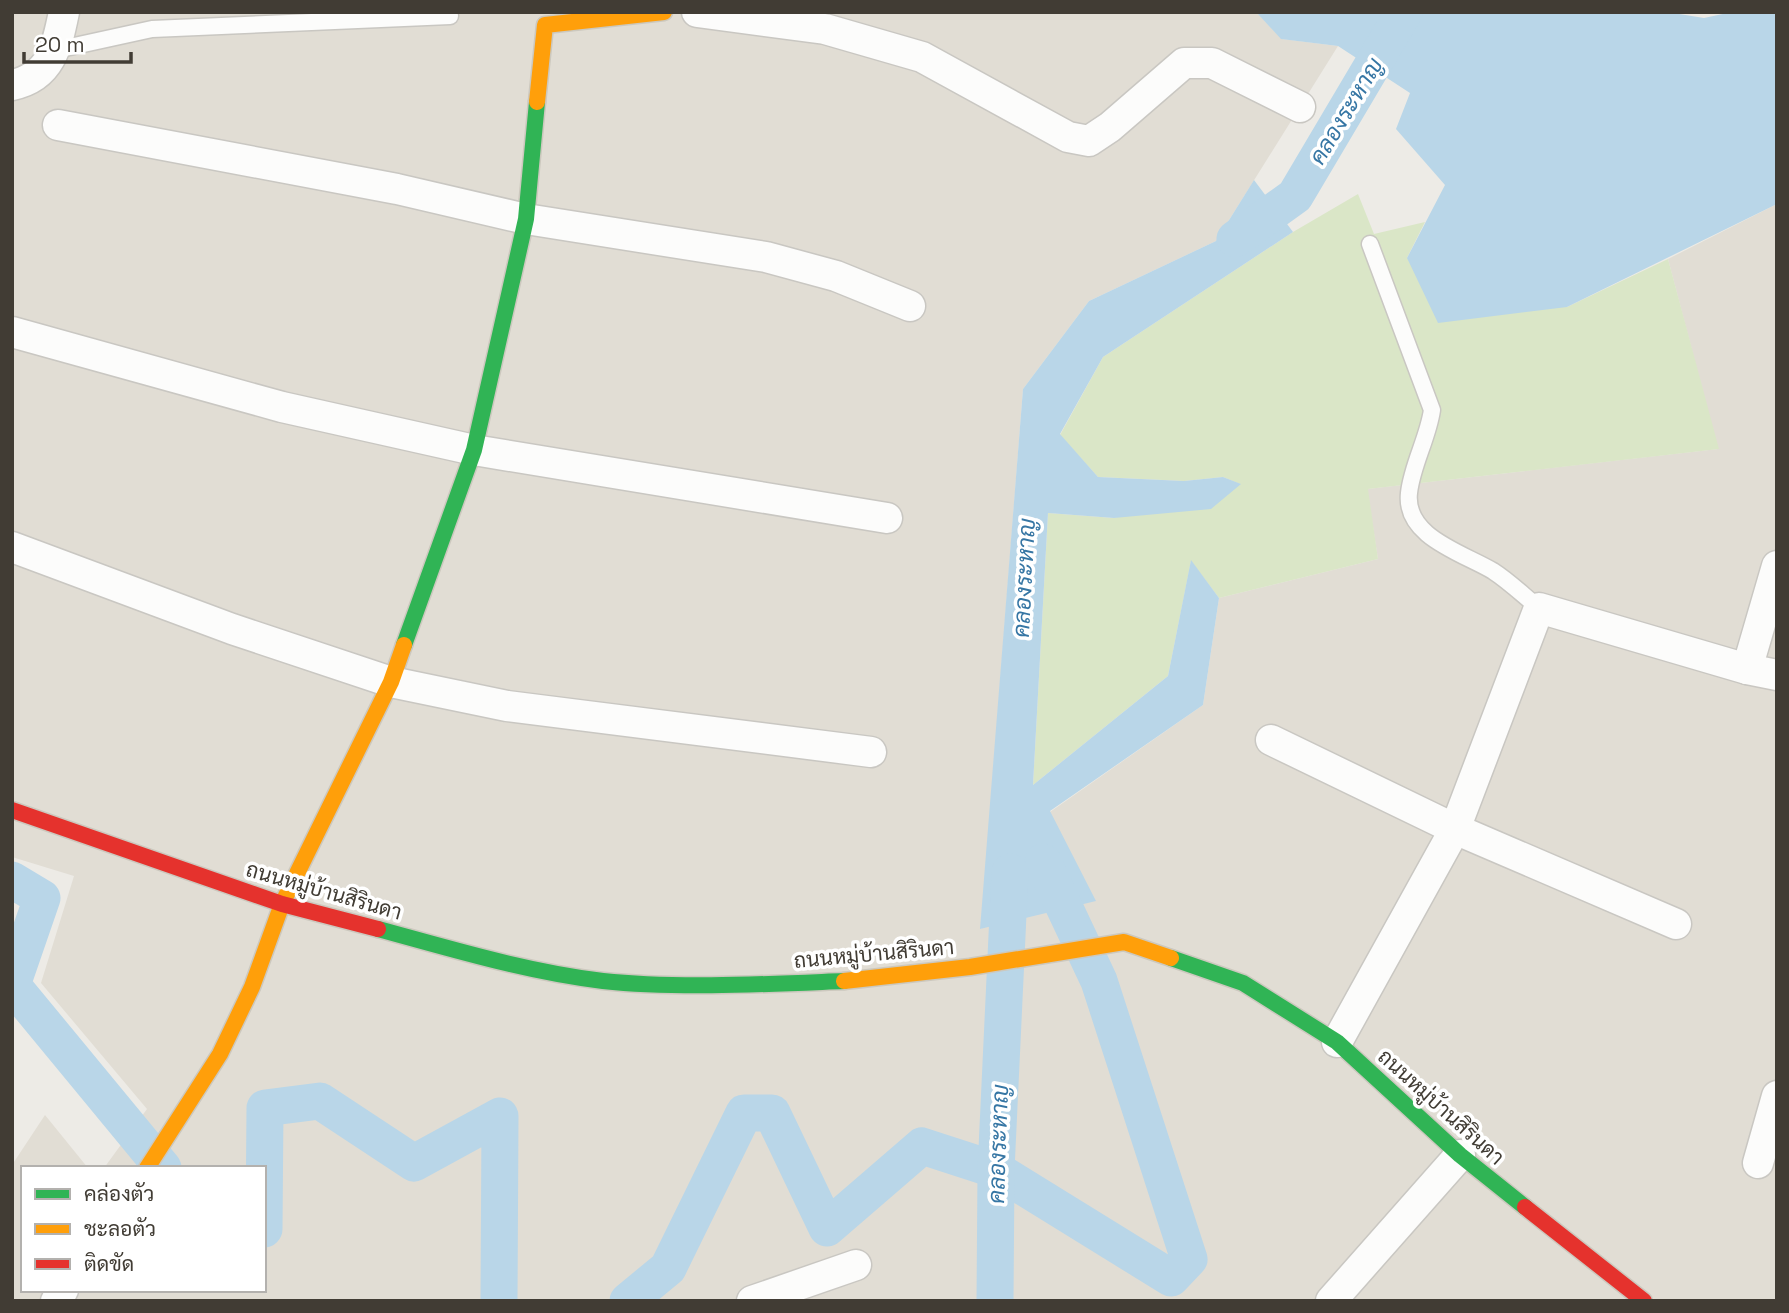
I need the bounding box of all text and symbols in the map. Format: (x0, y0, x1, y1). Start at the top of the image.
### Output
scale bar (24, 21, 131, 65)
text: 20 m (35, 31, 85, 58)
water label: คลองระหาญ (1302, 52, 1390, 170)
water label: คลองระหาญ (1006, 518, 1042, 638)
street label: ถนนหมู่บ้านสิรินดา (243, 855, 405, 928)
street label: ถนนหมู่บ้านสิรินดา (793, 933, 955, 976)
street label: ถนนหมู่บ้านสิรินดา (1371, 1043, 1510, 1172)
water label: คลองระหาญ (981, 1084, 1015, 1204)
legend (21, 1166, 266, 1292)
text: คล่องตัว (84, 1180, 154, 1207)
text: ชะลอตัว (84, 1215, 156, 1242)
text: ติดขัด (84, 1250, 134, 1277)

